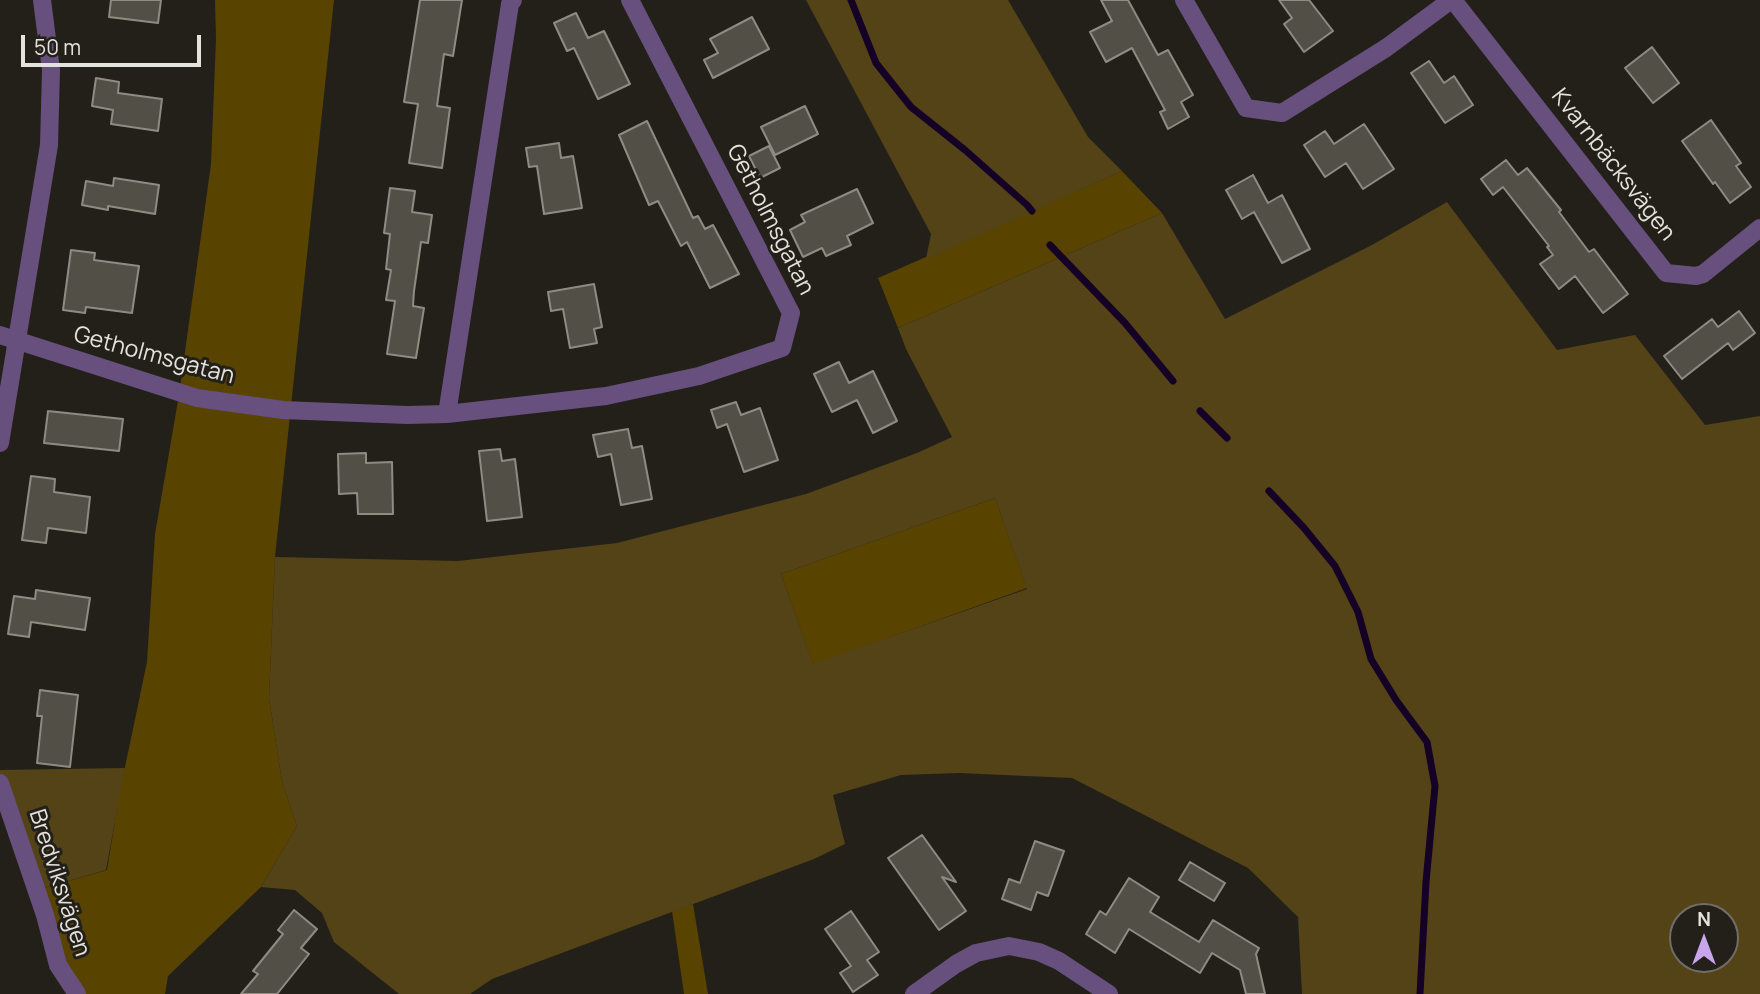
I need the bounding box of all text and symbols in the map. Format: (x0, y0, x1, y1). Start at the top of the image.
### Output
scale bar (24, 21, 205, 65)
text: 50 m (34, 33, 81, 61)
street label: Kvarnbäcksvägen (1545, 83, 1681, 247)
street label: Getholmsgatan (720, 140, 820, 300)
street label: Getholmsgatan (71, 321, 237, 391)
street label: Bredviksvägen (22, 806, 96, 960)
north arrow (1669, 903, 1739, 973)
text: N (1697, 906, 1711, 932)

